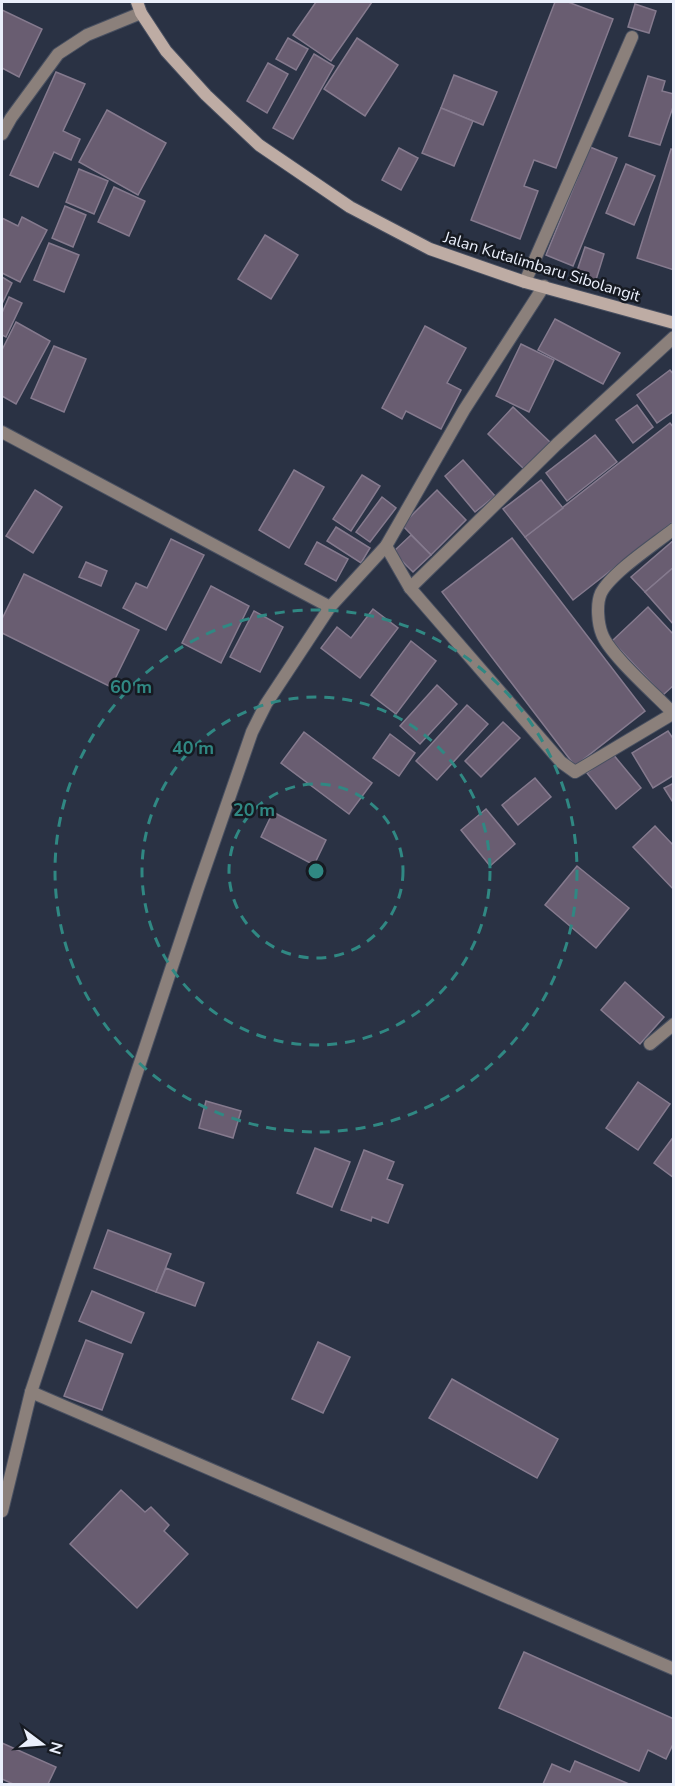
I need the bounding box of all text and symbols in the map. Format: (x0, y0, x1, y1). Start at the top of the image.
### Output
street label: Jalan Kutalimbaru Sibolangit (440, 226, 643, 307)
text: 60 m (110, 675, 152, 699)
text: 40 m (172, 736, 214, 760)
text: 20 m (233, 798, 275, 822)
centre of rings (306, 861, 326, 881)
north arrow (12, 1714, 72, 1774)
text: N (43, 1739, 68, 1757)

